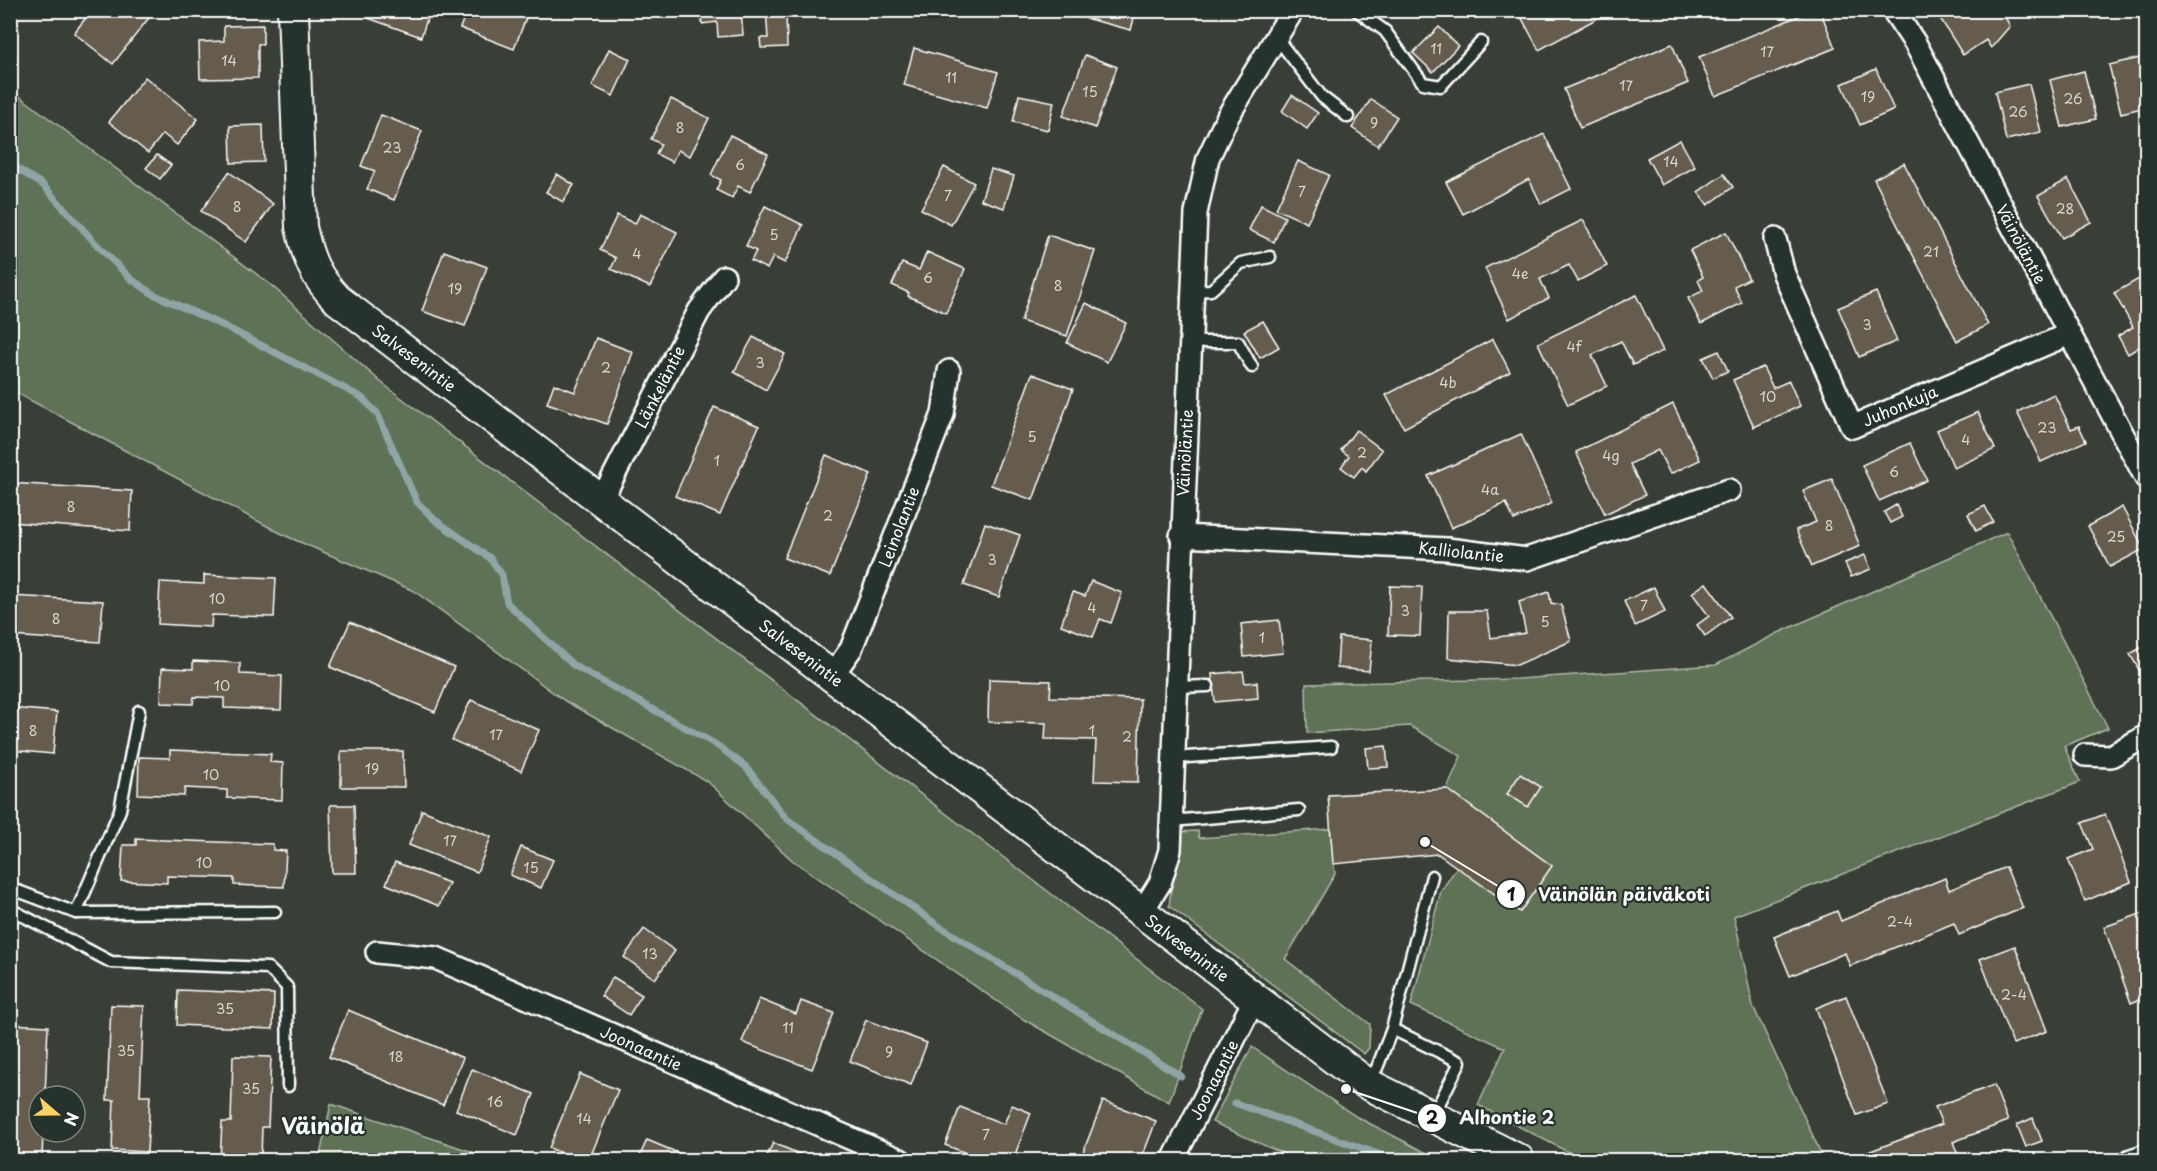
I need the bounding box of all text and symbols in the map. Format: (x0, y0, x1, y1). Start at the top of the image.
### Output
house number: 11 (1430, 38, 1442, 59)
house number: 17 (1760, 41, 1774, 62)
house number: 14 (221, 50, 237, 71)
house number: 11 (945, 67, 957, 88)
house number: 17 (1619, 75, 1633, 96)
house number: 15 (1082, 81, 1098, 102)
house number: 19 (1861, 86, 1875, 107)
house number: 26 (2063, 88, 2083, 109)
house number: 26 (2008, 101, 2028, 122)
house number: 9 (1370, 112, 1378, 133)
house number: 8 (676, 117, 684, 138)
house number: 23 (383, 137, 401, 158)
house number: 14 (1663, 151, 1679, 172)
house number: 6 (735, 154, 745, 175)
house number: 7 (1298, 181, 1306, 202)
house number: 7 (944, 185, 952, 206)
house number: 8 (233, 196, 241, 217)
house number: 28 (2056, 198, 2074, 219)
street label: Väinöläntie (1991, 199, 2053, 288)
house number: 5 (769, 224, 779, 245)
house number: 21 (1923, 241, 1939, 262)
house number: 4 (632, 243, 642, 264)
house number: 4e (1512, 263, 1528, 284)
house number: 6 (923, 267, 933, 288)
house number: 8 (1054, 275, 1062, 296)
house number: 19 (448, 278, 462, 299)
house number: 3 (1862, 314, 1872, 335)
street label: Salvesenintie (368, 318, 462, 397)
house number: 4f (1567, 336, 1583, 357)
street label: Länkeläntie (628, 341, 690, 432)
house number: 3 (755, 352, 765, 373)
house number: 2 (601, 357, 611, 378)
house number: 4b (1439, 372, 1457, 393)
street label: Juhonkuja (1858, 378, 1941, 432)
house number: 10 (1760, 386, 1776, 407)
street label: Väinöläntie (1170, 409, 1198, 497)
house number: 23 (2038, 417, 2056, 438)
house number: 5 (1027, 426, 1037, 447)
house number: 4 (1961, 429, 1971, 450)
house number: 2 (1357, 442, 1367, 463)
house number: 4g (1602, 445, 1620, 466)
house number: 1 (714, 450, 720, 471)
house number: 6 (1889, 461, 1899, 482)
house number: 4a (1481, 479, 1499, 500)
street label: Leinolantie (872, 483, 924, 570)
house number: 8 (67, 496, 75, 517)
house number: 2 (823, 505, 833, 526)
house number: 8 (1825, 515, 1833, 536)
house number: 25 (2107, 526, 2125, 547)
street label: Kalliolantie (1417, 535, 1505, 567)
house number: 3 (987, 549, 997, 570)
house number: 10 (209, 588, 225, 609)
house number: 7 (1640, 595, 1648, 616)
house number: 4 (1087, 597, 1097, 618)
house number: 3 (1400, 600, 1410, 621)
house number: 8 (52, 608, 60, 629)
house number: 5 (1540, 611, 1550, 632)
street label: Salvesenintie (755, 613, 849, 692)
house number: 1 (1259, 627, 1265, 648)
house number: 10 (214, 675, 230, 696)
house number: 8 (29, 720, 37, 741)
house number: 1 (1089, 720, 1095, 741)
house number: 17 (489, 724, 503, 745)
house number: 2 (1122, 726, 1132, 747)
house number: 19 (365, 758, 379, 779)
house number: 10 (203, 764, 219, 785)
house number: 17 (443, 830, 457, 851)
house number: 10 (196, 852, 212, 873)
house number: 15 (523, 857, 539, 878)
callout: Väinölän päiväkoti (1496, 876, 1722, 912)
text: 1 (1507, 880, 1516, 907)
text: Väinölän päiväkoti (1538, 880, 1710, 907)
street label: Salvesenintie (1141, 908, 1235, 987)
house number: 2-4 (1887, 911, 1913, 932)
house number: 13 (642, 943, 658, 964)
house number: 2-4 (2001, 984, 2027, 1005)
house number: 35 (216, 998, 234, 1019)
house number: 11 (782, 1017, 794, 1038)
street label: Joonaantie (597, 1018, 686, 1076)
street label: Joonaantie (1183, 1035, 1244, 1124)
house number: 35 (117, 1040, 135, 1061)
house number: 9 (885, 1041, 893, 1062)
house number: 18 (388, 1046, 404, 1067)
house number: 35 (242, 1078, 260, 1099)
north arrow (27, 1084, 87, 1144)
house number: 16 (487, 1091, 503, 1112)
callout: Alhontie 2 (1417, 1100, 1567, 1136)
text: 2 (1426, 1103, 1439, 1130)
text: Alhontie 2 (1460, 1103, 1555, 1130)
district label: Väinölä (281, 1108, 365, 1141)
house number: 14 (576, 1108, 592, 1129)
text: N (59, 1109, 85, 1130)
house number: 7 (982, 1124, 990, 1145)

